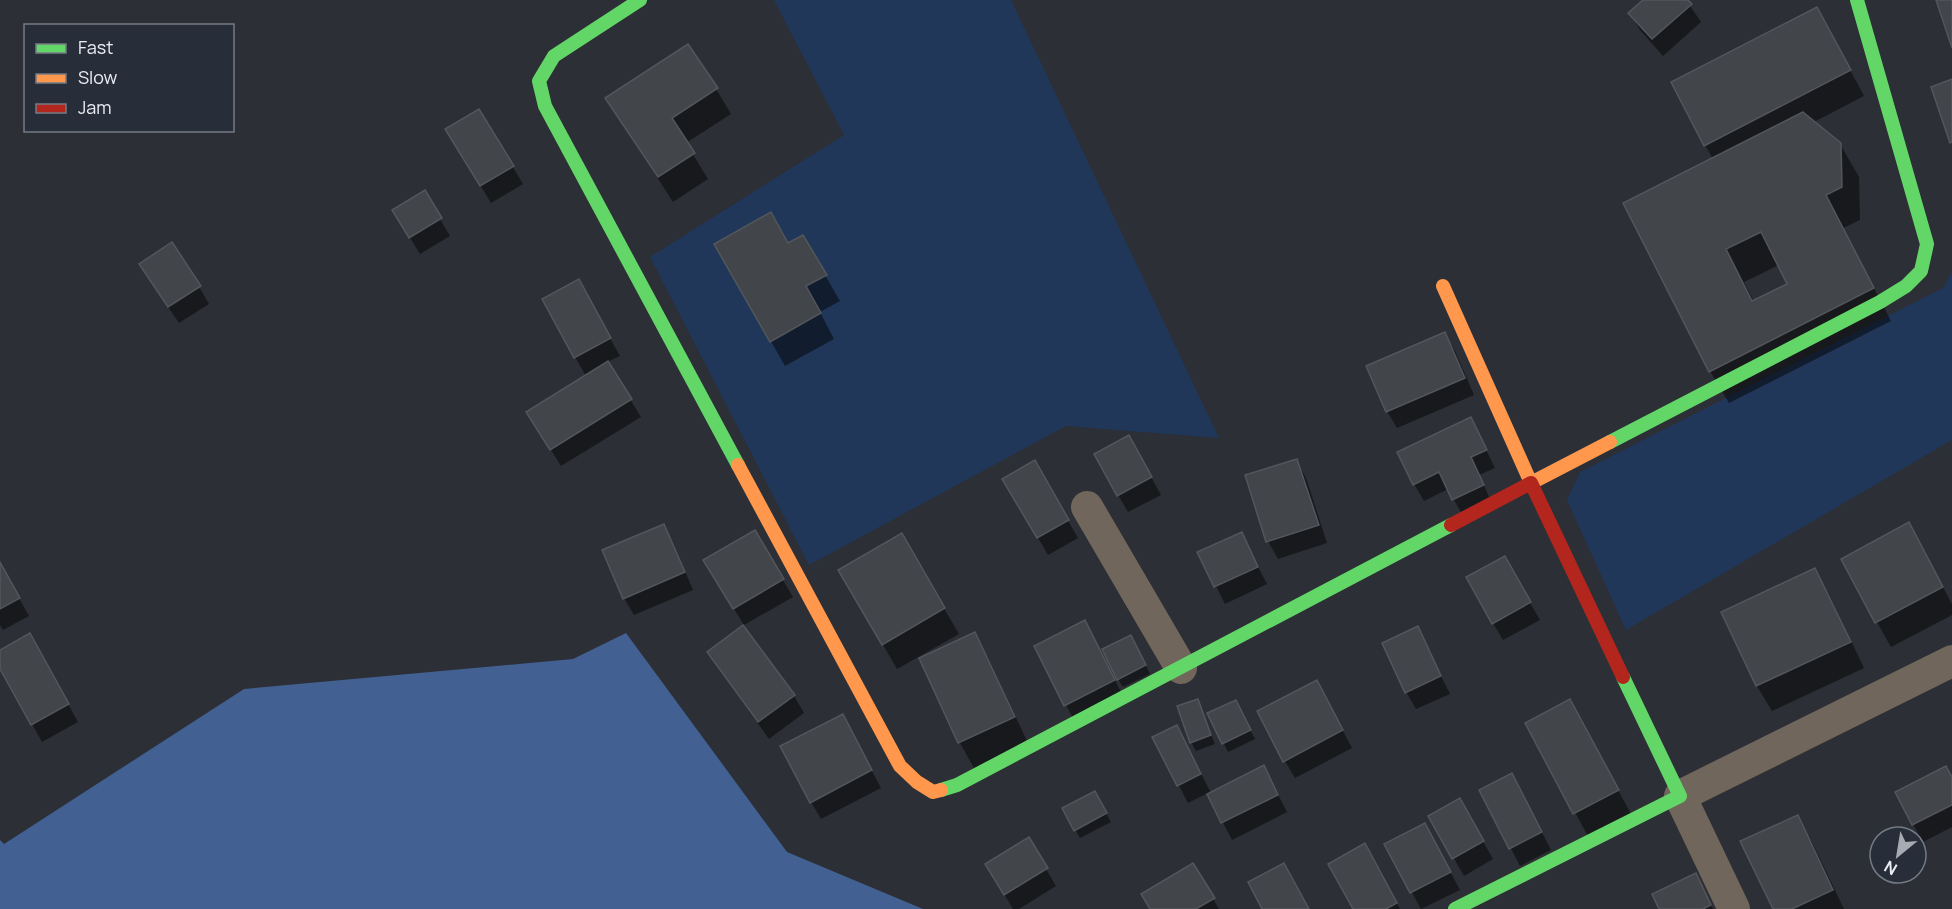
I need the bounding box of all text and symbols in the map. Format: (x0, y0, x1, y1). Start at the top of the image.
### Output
legend (24, 24, 234, 132)
text: Fast (78, 35, 113, 59)
text: Slow (78, 65, 118, 89)
text: Jam (78, 95, 112, 119)
north arrow (1868, 825, 1928, 885)
text: N (1880, 856, 1901, 880)

